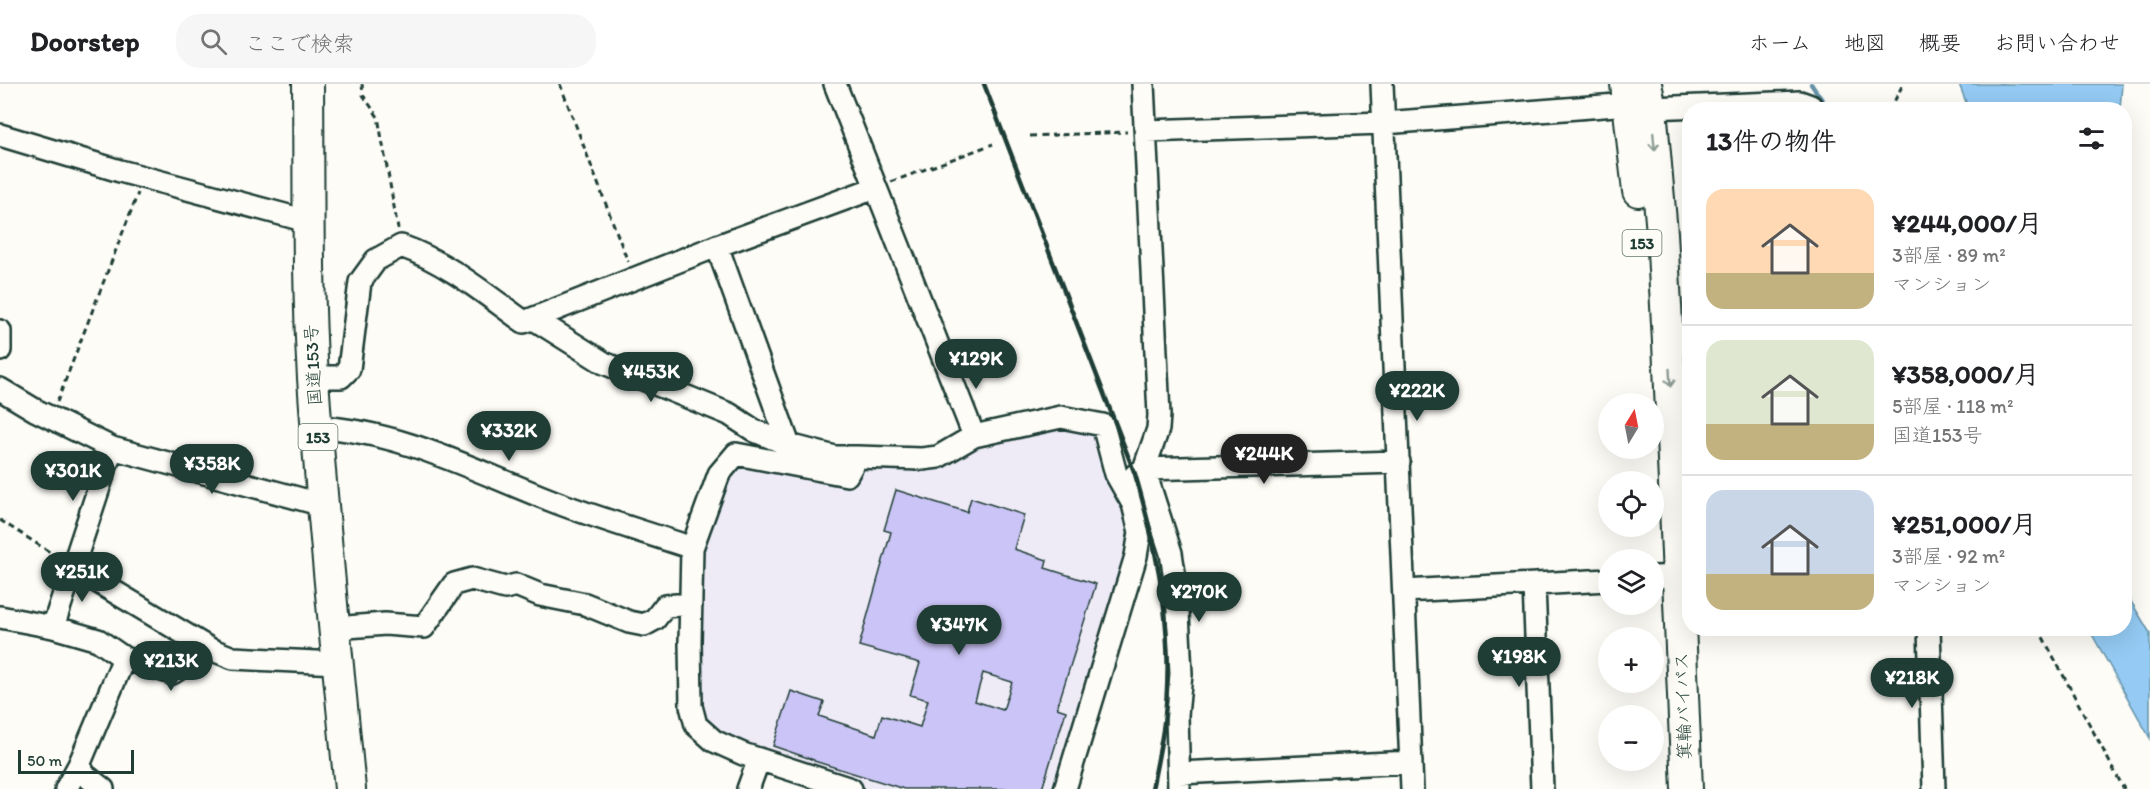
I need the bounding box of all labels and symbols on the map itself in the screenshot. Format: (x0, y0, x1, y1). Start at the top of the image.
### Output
one-way arrow (1649, 132, 1660, 151)
road number: 153 (1622, 230, 1662, 256)
street label: 国道153号 (300, 324, 326, 406)
pin: ¥129K (934, 339, 1018, 390)
pin: ¥453K (609, 352, 693, 403)
one-way arrow (1664, 368, 1675, 388)
pin: ¥222K (1375, 371, 1459, 422)
north arrow (1598, 393, 1664, 459)
pin: ¥332K (467, 411, 551, 462)
road number: 153 (298, 424, 338, 450)
pin: ¥244K (1222, 434, 1306, 485)
pin: ¥358K (170, 444, 254, 495)
pin: ¥301K (31, 451, 115, 502)
pin: ¥251K (40, 552, 124, 603)
pin: ¥270K (1157, 572, 1241, 623)
pin: ¥347K (917, 605, 1001, 656)
pin: ¥198K (1477, 637, 1561, 688)
pin: ¥213K (129, 641, 213, 692)
street label: 箕輪バイパス (1670, 652, 1696, 760)
pin: ¥218K (1870, 658, 1954, 709)
scale bar (18, 747, 134, 774)

